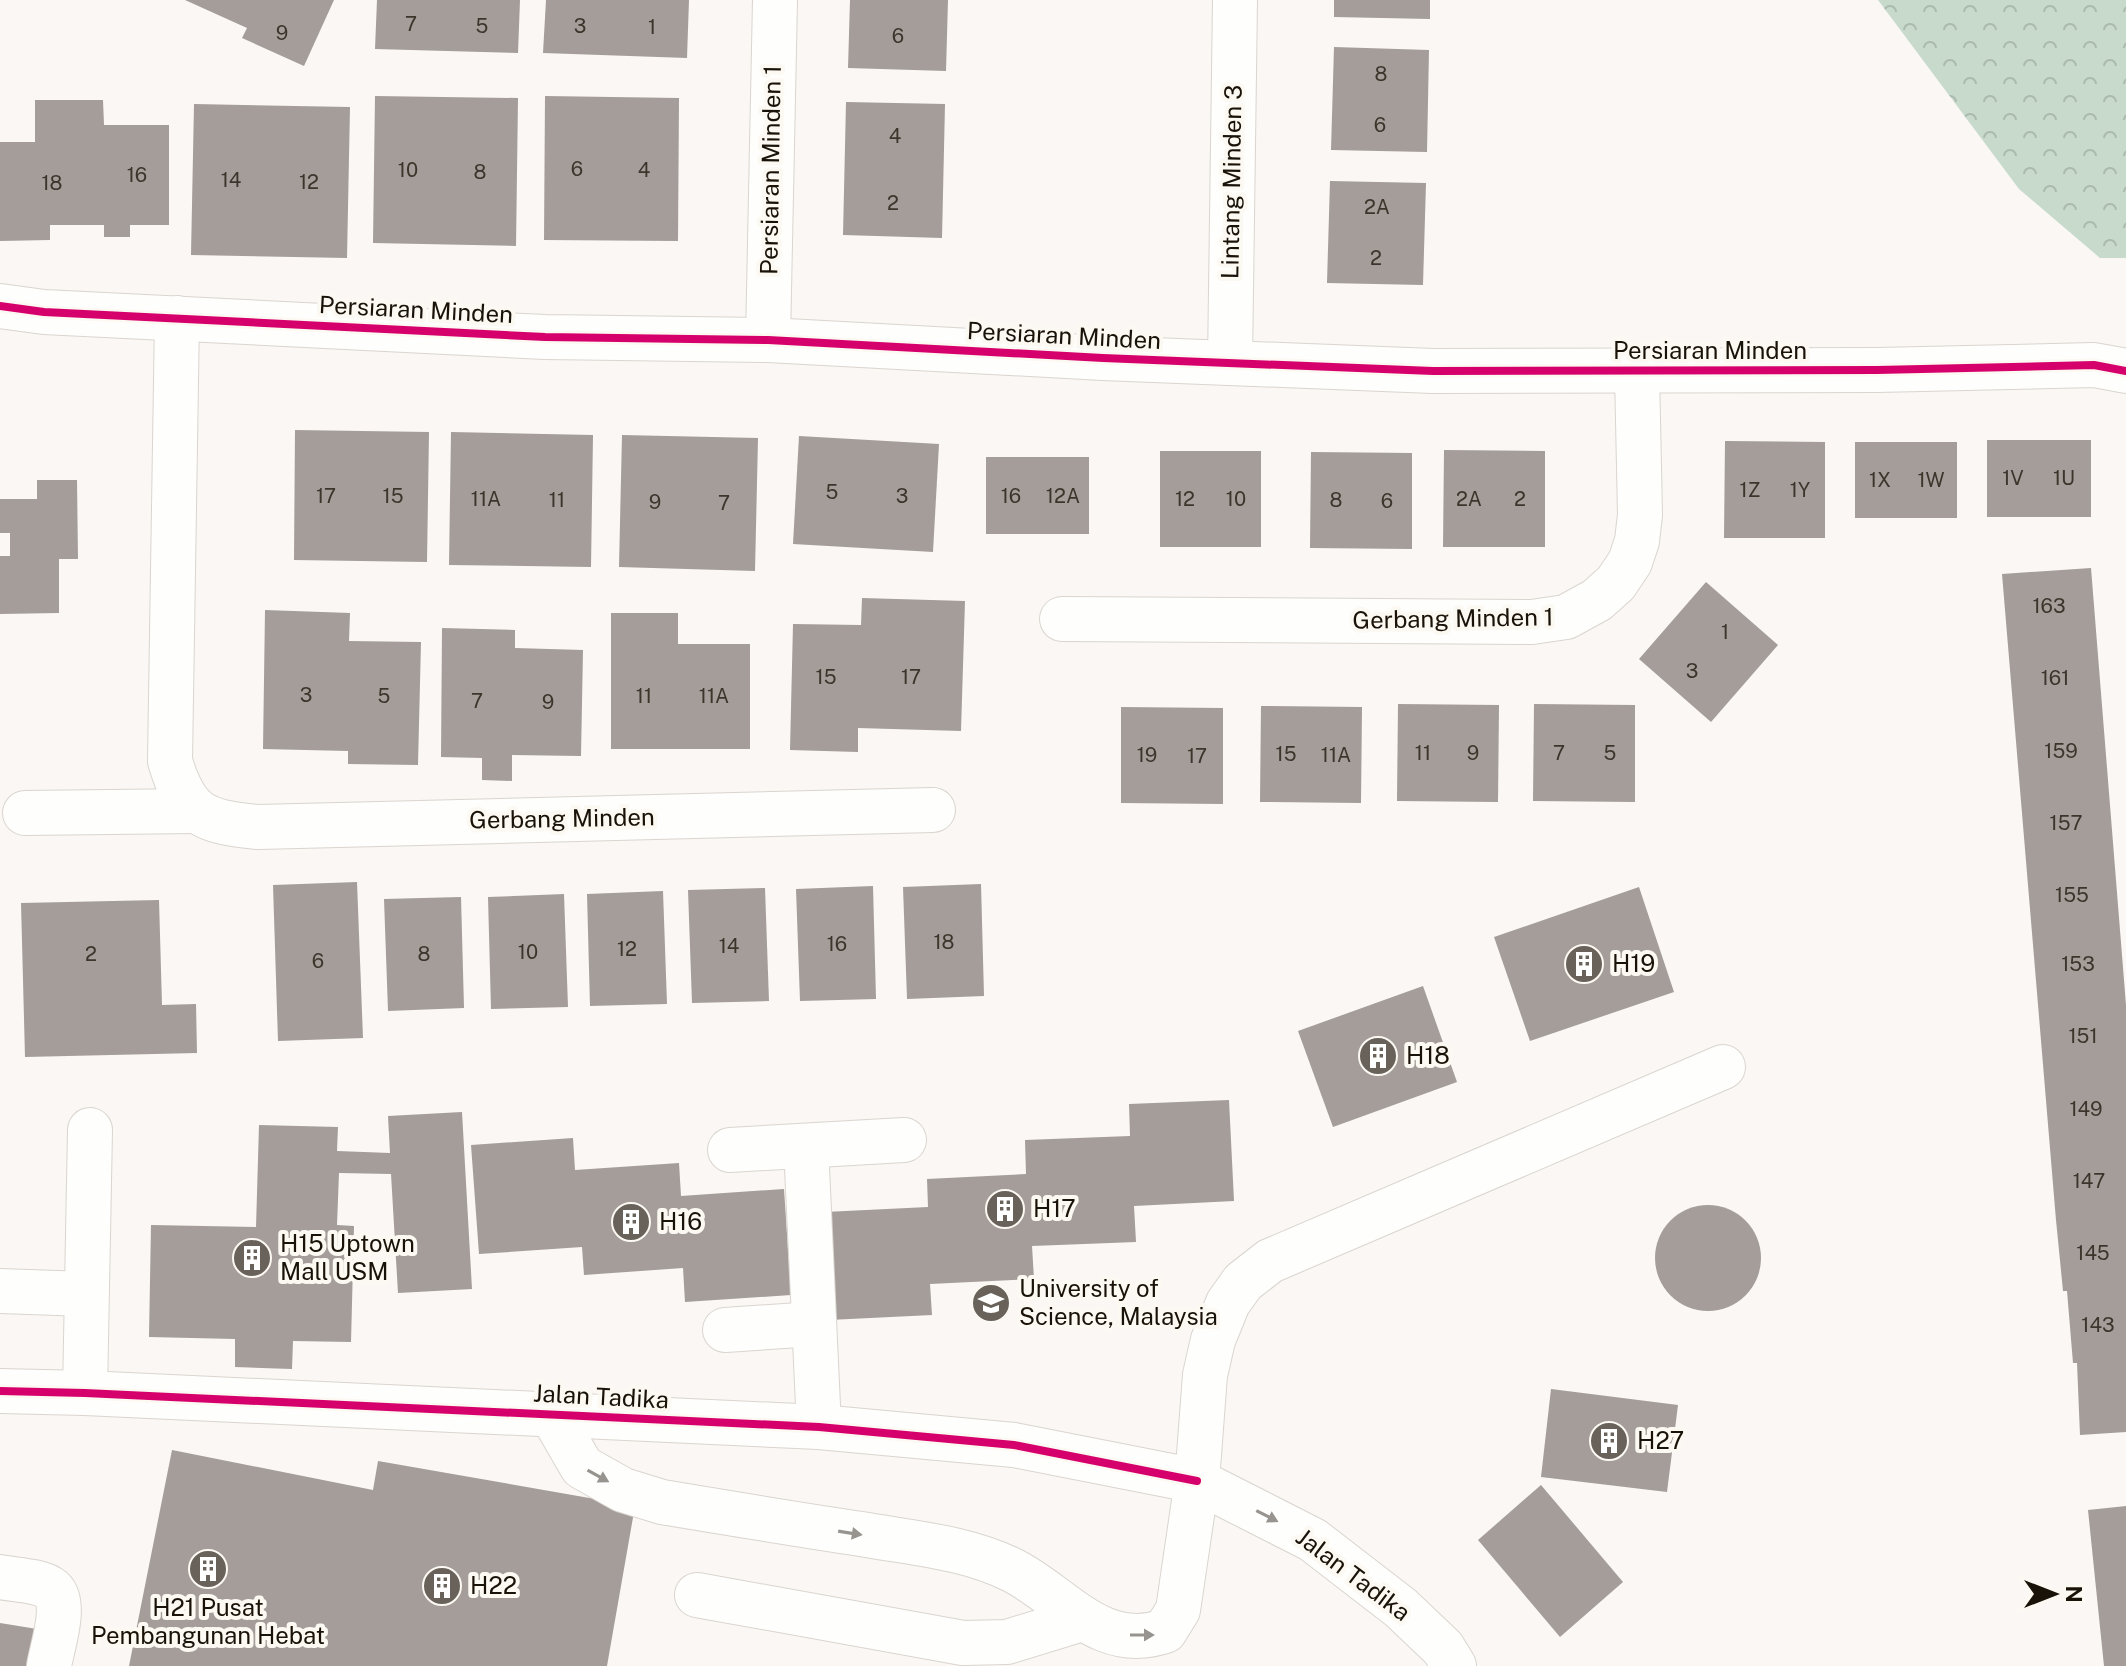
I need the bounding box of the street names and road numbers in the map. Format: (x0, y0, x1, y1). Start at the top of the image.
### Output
street label: Persiaran Minden 1 (754, 65, 786, 275)
street label: Lintang Minden 3 (1215, 85, 1247, 279)
street label: Persiaran Minden (318, 290, 514, 328)
street label: Persiaran Minden (966, 316, 1162, 354)
street label: Persiaran Minden (1613, 336, 1807, 364)
street label: Gerbang Minden 1 (1352, 602, 1554, 634)
street label: Gerbang Minden (469, 802, 655, 834)
street label: Jalan Tadika (533, 1378, 670, 1414)
street label: Jalan Tadika (1291, 1522, 1416, 1626)

